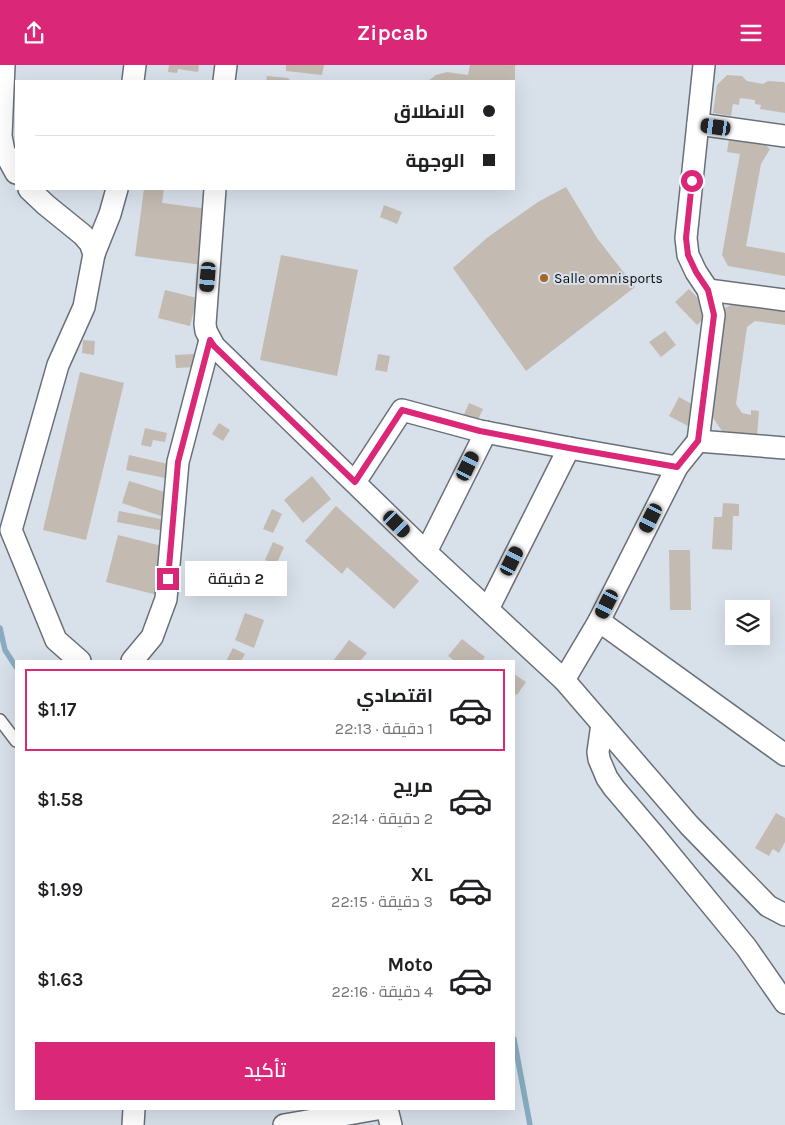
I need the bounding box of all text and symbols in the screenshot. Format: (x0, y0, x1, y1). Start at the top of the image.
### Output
icon: share (20, 19, 48, 47)
icon: menu (737, 19, 765, 47)
text: Zipcab (357, 20, 428, 46)
text: الانطلاق (394, 101, 465, 123)
car (700, 117, 731, 137)
text: الوجهة (405, 150, 465, 172)
route start (681, 170, 703, 192)
car (199, 261, 216, 293)
place label: Salle omnisports (554, 270, 663, 287)
marker: Salle omnisports (538, 272, 550, 284)
car (454, 449, 481, 483)
car (637, 501, 664, 535)
car (381, 508, 412, 540)
car (498, 544, 525, 578)
callout: 2 دقيقة (186, 561, 288, 597)
route end (157, 568, 179, 590)
text: 2 دقيقة (208, 569, 264, 588)
car (593, 587, 620, 621)
map controls (725, 600, 770, 645)
button: layers (725, 600, 770, 645)
text: اقتصادي (357, 685, 433, 707)
icon: car (448, 688, 493, 733)
text: $1.17 (37, 699, 76, 721)
text: 1 دقيقة · 22:13 (335, 719, 433, 738)
text: مريح (393, 775, 433, 797)
icon: car (448, 778, 493, 823)
text: $1.58 (37, 789, 83, 811)
text: 2 دقيقة · 22:14 (331, 809, 433, 828)
text: XL (411, 864, 433, 886)
icon: car (448, 868, 493, 913)
text: $1.99 (37, 879, 83, 901)
text: 3 دقيقة · 22:15 (331, 892, 433, 911)
text: Moto (387, 954, 433, 976)
icon: car (448, 958, 493, 1003)
text: $1.63 (37, 969, 83, 991)
text: 4 دقيقة · 22:16 (332, 982, 433, 1001)
button: تأكيد (35, 1042, 495, 1100)

